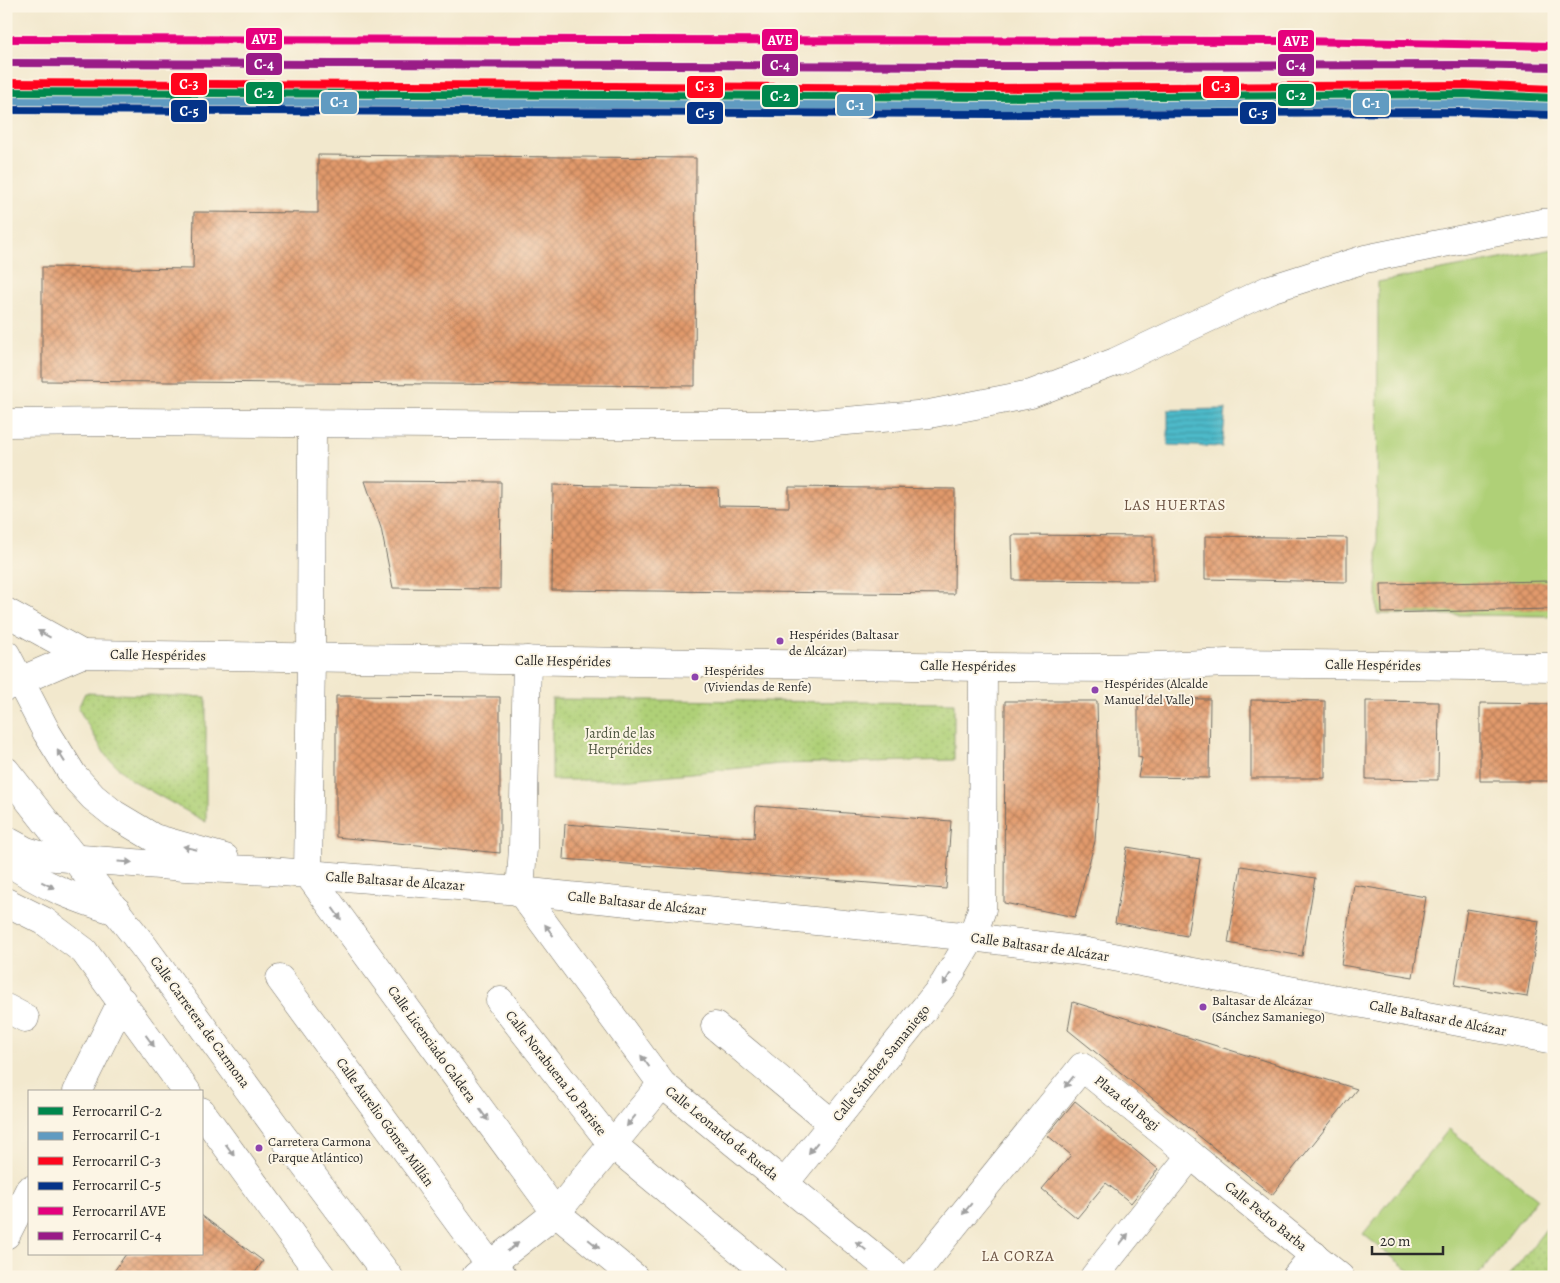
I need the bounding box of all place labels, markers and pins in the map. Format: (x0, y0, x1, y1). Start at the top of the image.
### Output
place label: Hespérides (Baltasar de Alcázar) (789, 626, 899, 659)
marker: Hespérides (Baltasar de Alcázar) (775, 636, 785, 646)
place label: Hespérides (Viviendas de Renfe) (704, 662, 811, 695)
marker: Hespérides (Viviendas de Renfe) (690, 672, 700, 682)
place label: Hespérides (Alcalde Manuel del Valle) (1104, 675, 1208, 708)
marker: Hespérides (Alcalde Manuel del Valle) (1090, 685, 1100, 695)
place label: Baltasar de Alcázar (Sánchez Samaniego) (1212, 992, 1325, 1025)
marker: Baltasar de Alcázar (Sánchez Samaniego) (1198, 1002, 1208, 1012)
place label: Carretera Carmona (Parque Atlántico) (268, 1133, 371, 1166)
marker: Carretera Carmona (Parque Atlántico) (254, 1143, 264, 1153)

